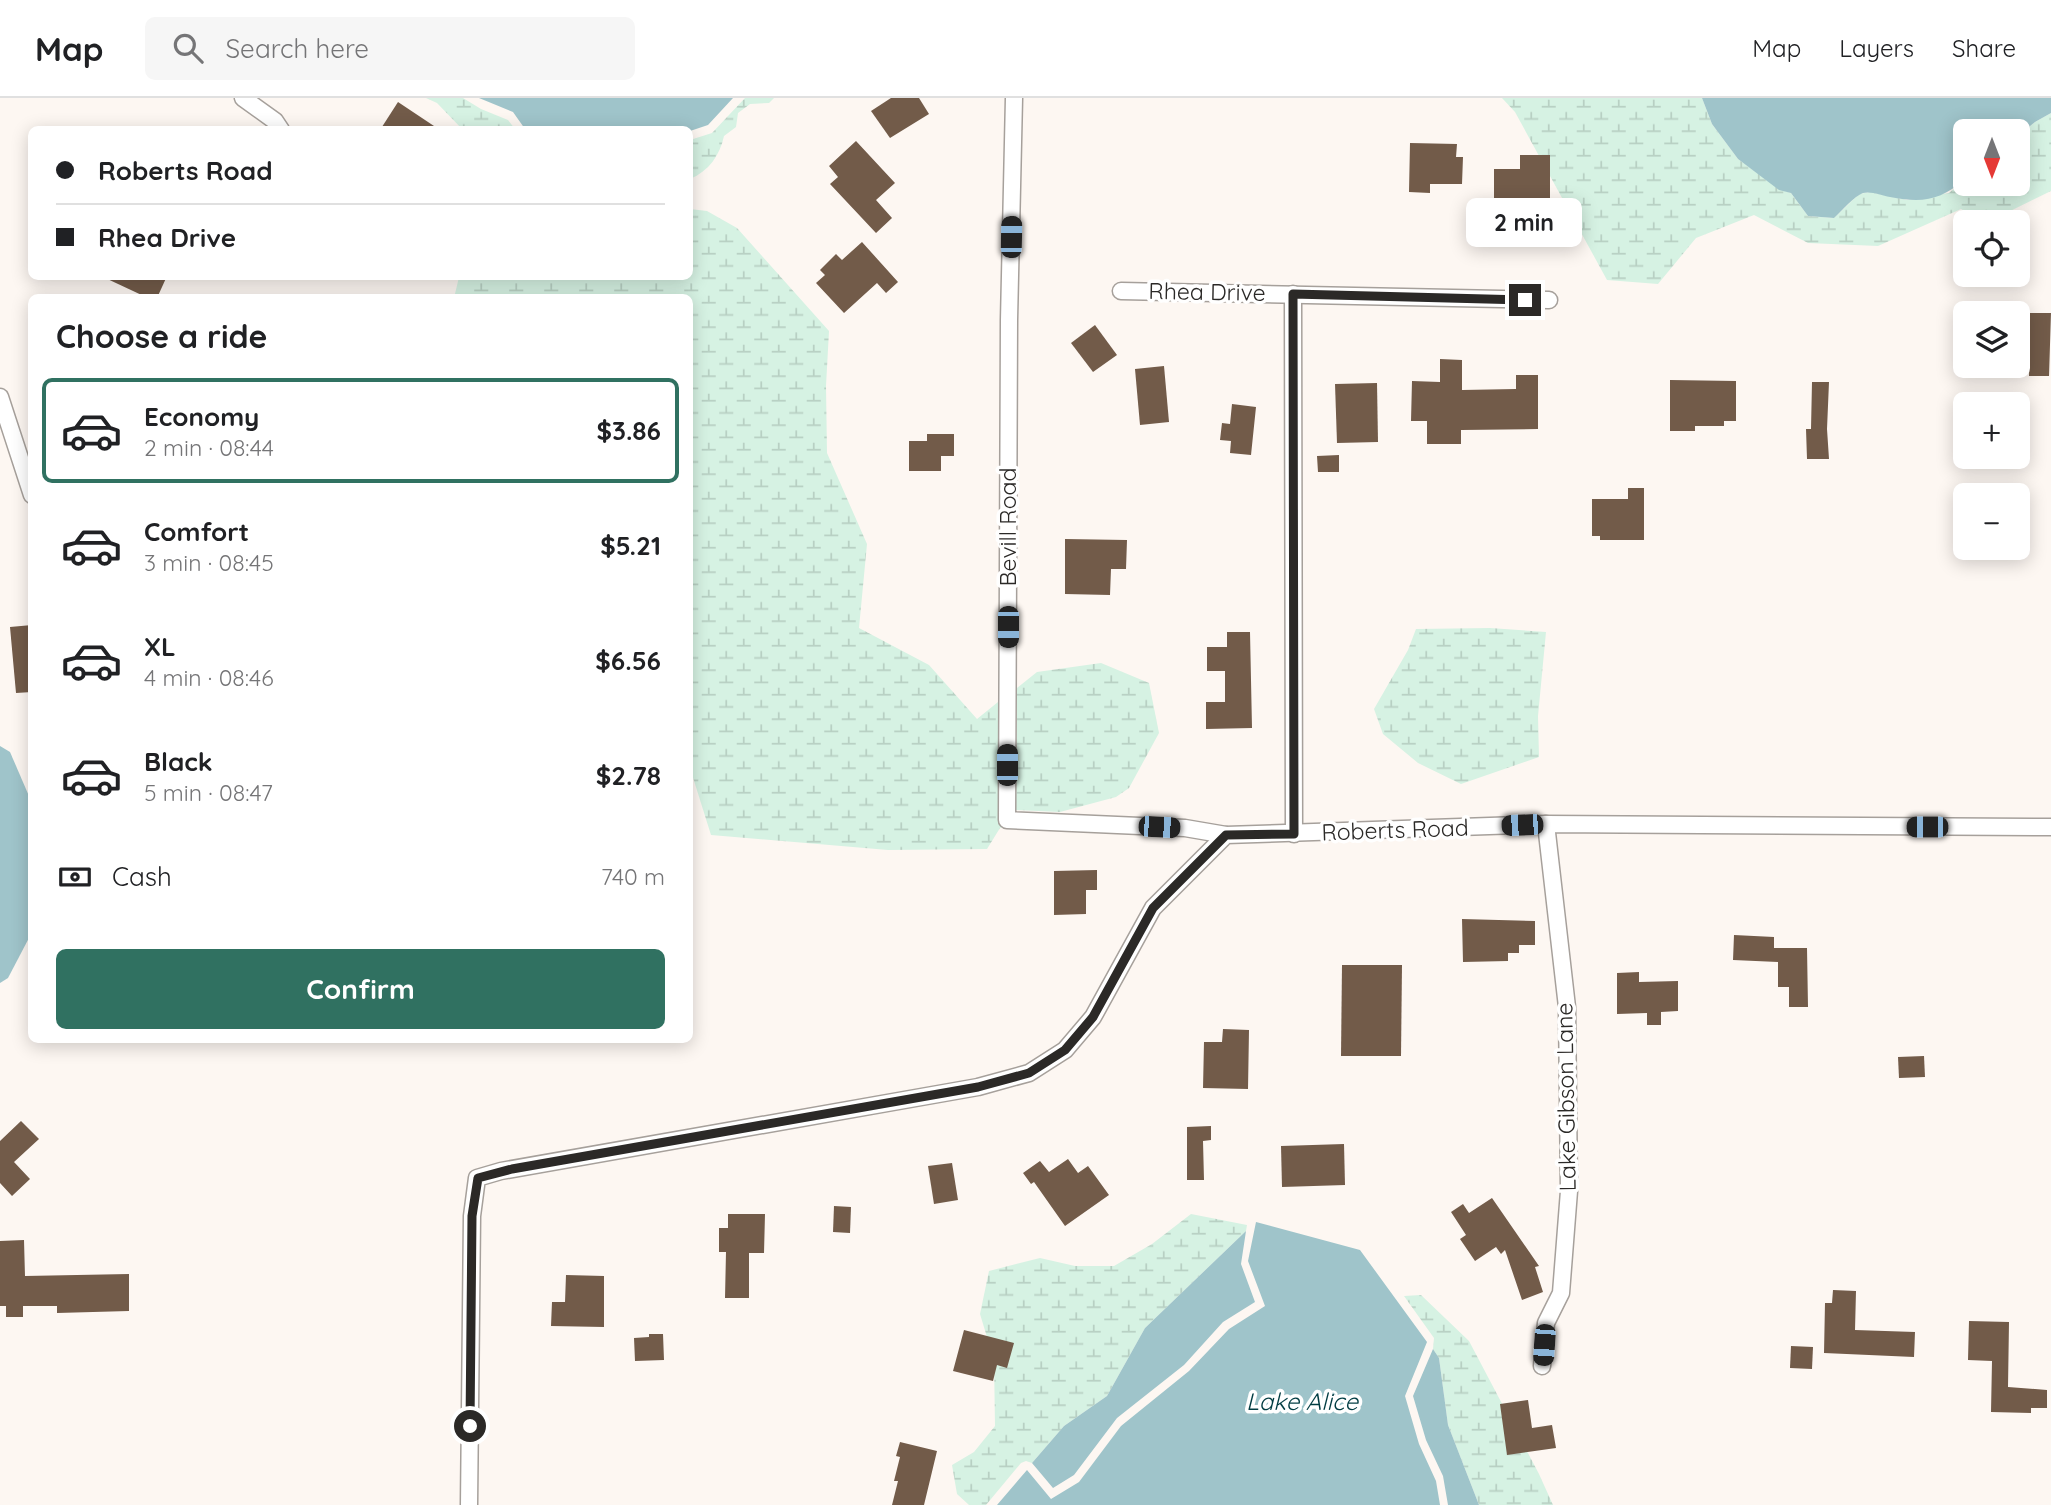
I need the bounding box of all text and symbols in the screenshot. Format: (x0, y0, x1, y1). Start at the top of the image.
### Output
search box (145, 17, 635, 80)
text: Map (35, 28, 103, 69)
icon: search (169, 29, 207, 67)
text: Search here (225, 32, 369, 65)
text: Map (1752, 33, 1801, 63)
text: Layers (1839, 33, 1914, 63)
text: Share (1952, 33, 2016, 63)
north arrow (1953, 119, 2030, 196)
map controls (1953, 119, 2030, 560)
text: Roberts Road (98, 154, 273, 187)
callout: 2 min (1467, 198, 1583, 248)
text: 2 min (1494, 208, 1554, 237)
button: locate (1953, 210, 2030, 287)
car (1001, 216, 1022, 258)
text: Rhea Drive (98, 221, 236, 254)
street label: Rhea Drive (1148, 276, 1266, 307)
route end (1509, 284, 1541, 316)
button: layers (1953, 301, 2030, 378)
text: Choose a ride (56, 316, 268, 356)
button: + (1953, 392, 2030, 469)
icon: car (60, 399, 123, 462)
text: Economy (144, 400, 259, 433)
text: $3.86 (596, 414, 661, 447)
text: 2 min · 08:44 (144, 433, 274, 462)
street label: Bevill Road (993, 468, 1022, 586)
button: − (1953, 483, 2030, 560)
icon: car (60, 514, 123, 577)
text: Comfort (144, 515, 249, 548)
text: $5.21 (600, 529, 661, 562)
text: 3 min · 08:45 (144, 548, 274, 577)
car (998, 606, 1019, 648)
icon: car (60, 629, 123, 692)
text: XL (144, 630, 176, 663)
text: $6.56 (595, 644, 661, 677)
text: 4 min · 08:46 (144, 663, 274, 692)
icon: car (60, 744, 123, 807)
car (997, 744, 1018, 786)
text: Black (144, 745, 213, 778)
text: $2.78 (596, 759, 661, 792)
text: 5 min · 08:47 (144, 778, 273, 807)
street label: Roberts Road (1321, 812, 1469, 847)
car (1501, 814, 1544, 836)
car (1138, 815, 1181, 839)
car (1907, 817, 1949, 838)
icon: cash (56, 858, 94, 896)
text: Cash (112, 860, 172, 893)
text: 740 m (601, 862, 665, 891)
button: Confirm (56, 949, 665, 1029)
street label: Lake Gibson Lane (1549, 1002, 1582, 1192)
car (1533, 1323, 1556, 1367)
water label: Lake Alice (1246, 1386, 1359, 1416)
route start (454, 1410, 486, 1442)

